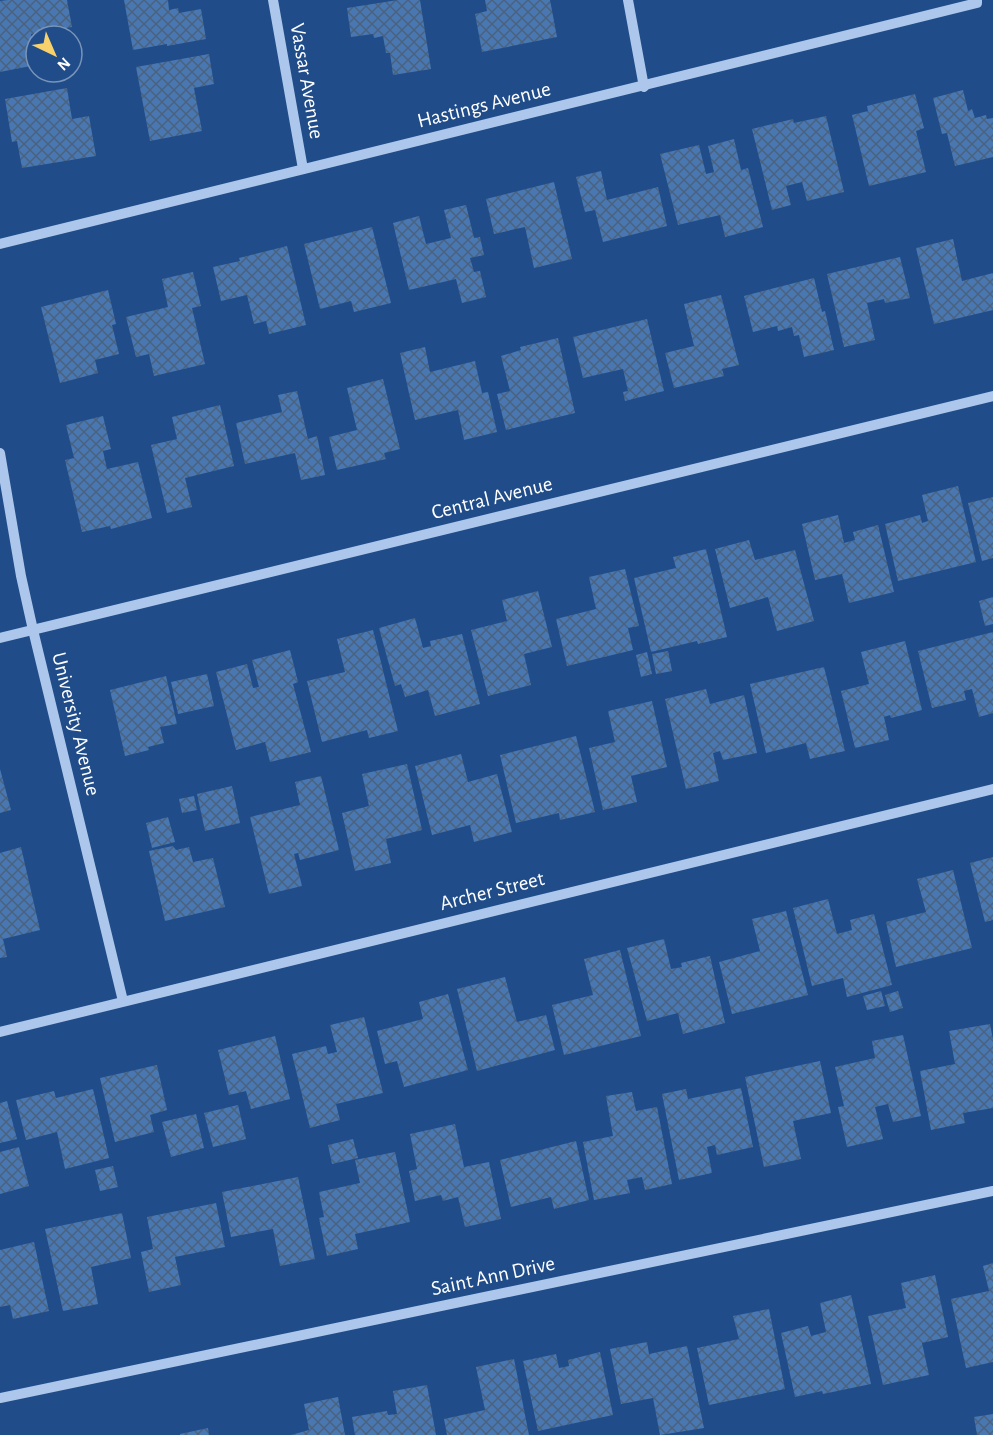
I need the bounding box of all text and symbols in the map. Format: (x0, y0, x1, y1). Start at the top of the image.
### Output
street label: Vassar Avenue (287, 22, 327, 140)
north arrow (24, 24, 84, 84)
text: N (54, 54, 73, 74)
street label: Hastings Avenue (415, 78, 553, 132)
street label: Central Avenue (429, 473, 555, 523)
street label: University Avenue (48, 650, 104, 798)
street label: Archer Street (438, 868, 547, 914)
street label: Saint Ann Drive (429, 1253, 557, 1299)

